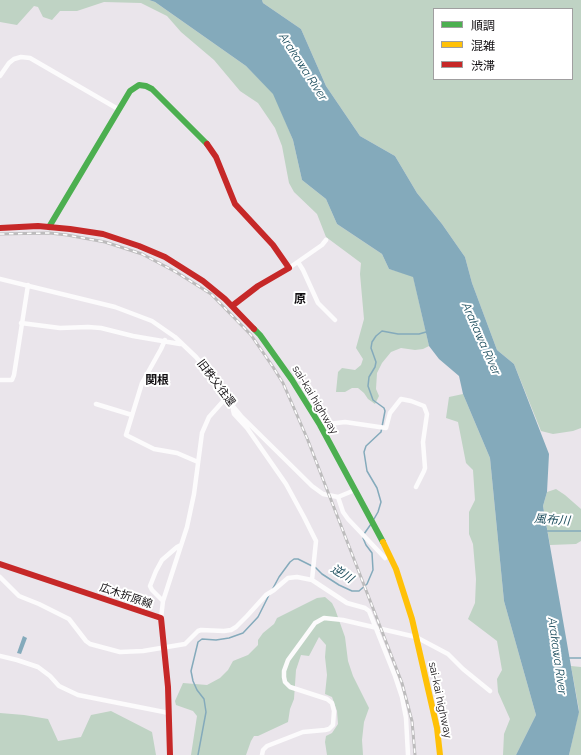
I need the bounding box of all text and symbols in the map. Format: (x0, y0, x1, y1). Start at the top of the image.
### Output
legend (433, 8, 573, 80)
text: 順調 (471, 19, 495, 33)
water label: Arakawa River (276, 30, 330, 104)
text: 混雑 (471, 39, 495, 53)
text: 渋滞 (471, 59, 495, 73)
district label: 原 (294, 292, 306, 306)
water label: Arakawa River (459, 300, 503, 378)
street label: 旧秩父往還 (194, 357, 238, 409)
street label: sai-kai highway (289, 363, 341, 437)
district label: 関根 (145, 373, 169, 387)
water label: 風布川 (534, 512, 570, 528)
water label: 逆川 (328, 562, 356, 586)
street label: 広木折原線 (98, 581, 154, 611)
water label: Arakawa River (544, 616, 570, 696)
street label: sai-kai highway (425, 661, 455, 739)

